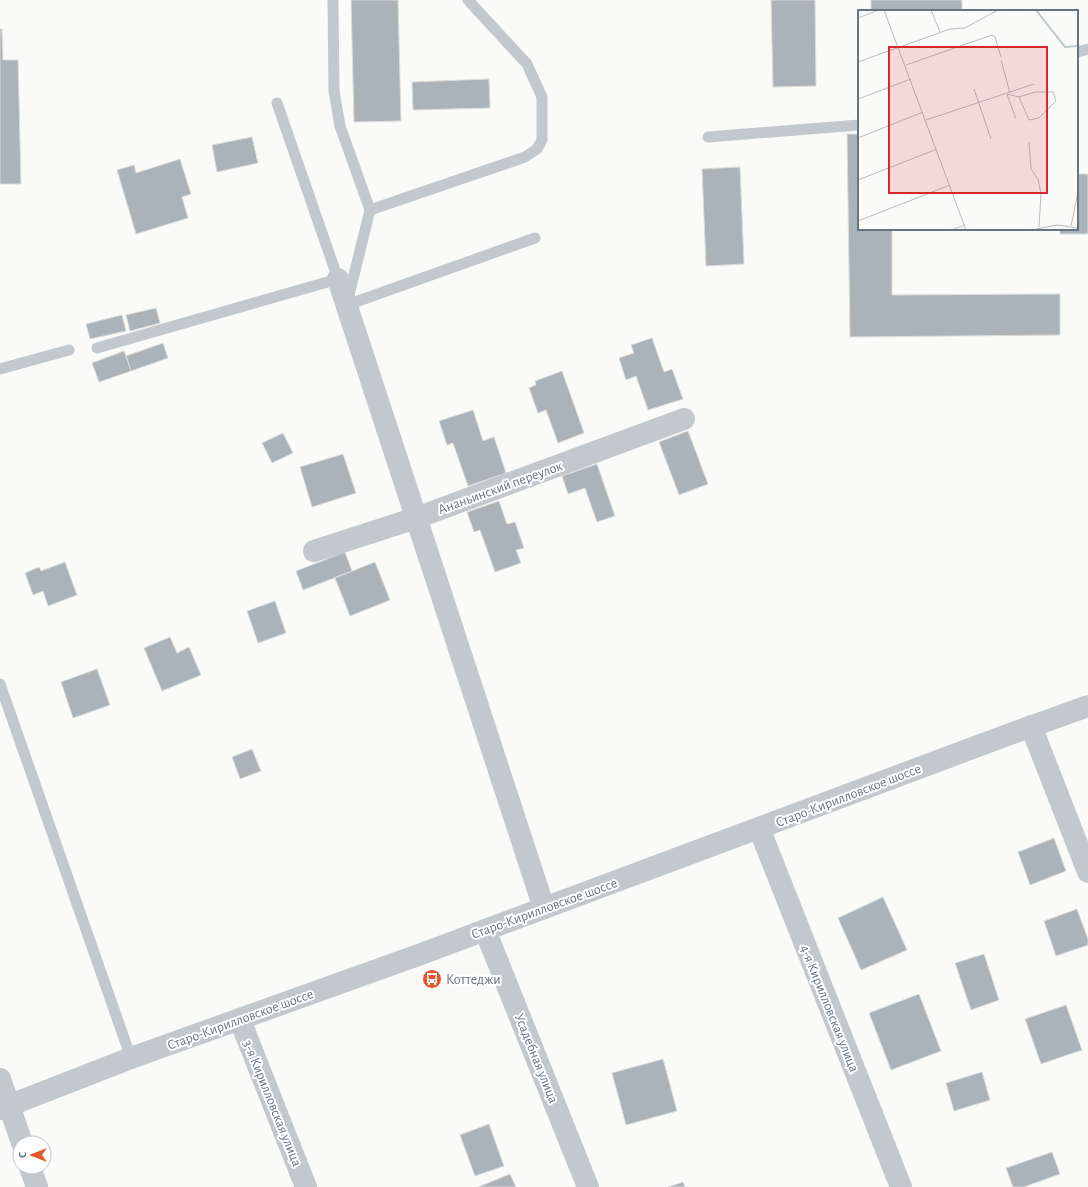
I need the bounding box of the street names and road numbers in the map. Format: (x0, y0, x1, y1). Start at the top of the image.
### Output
street label: Ананьинский переулок (436, 459, 565, 517)
street label: Старо-Кирилловское шоссе (774, 762, 923, 830)
street label: Старо-Кирилловское шоссе (469, 876, 619, 942)
street label: 4-я Кирилловская улица (797, 943, 861, 1075)
street label: Старо-Кирилловское шоссе (165, 987, 315, 1053)
street label: Усадебная улица (512, 1012, 561, 1106)
street label: 3-я Кирилловская улица (240, 1038, 304, 1169)

